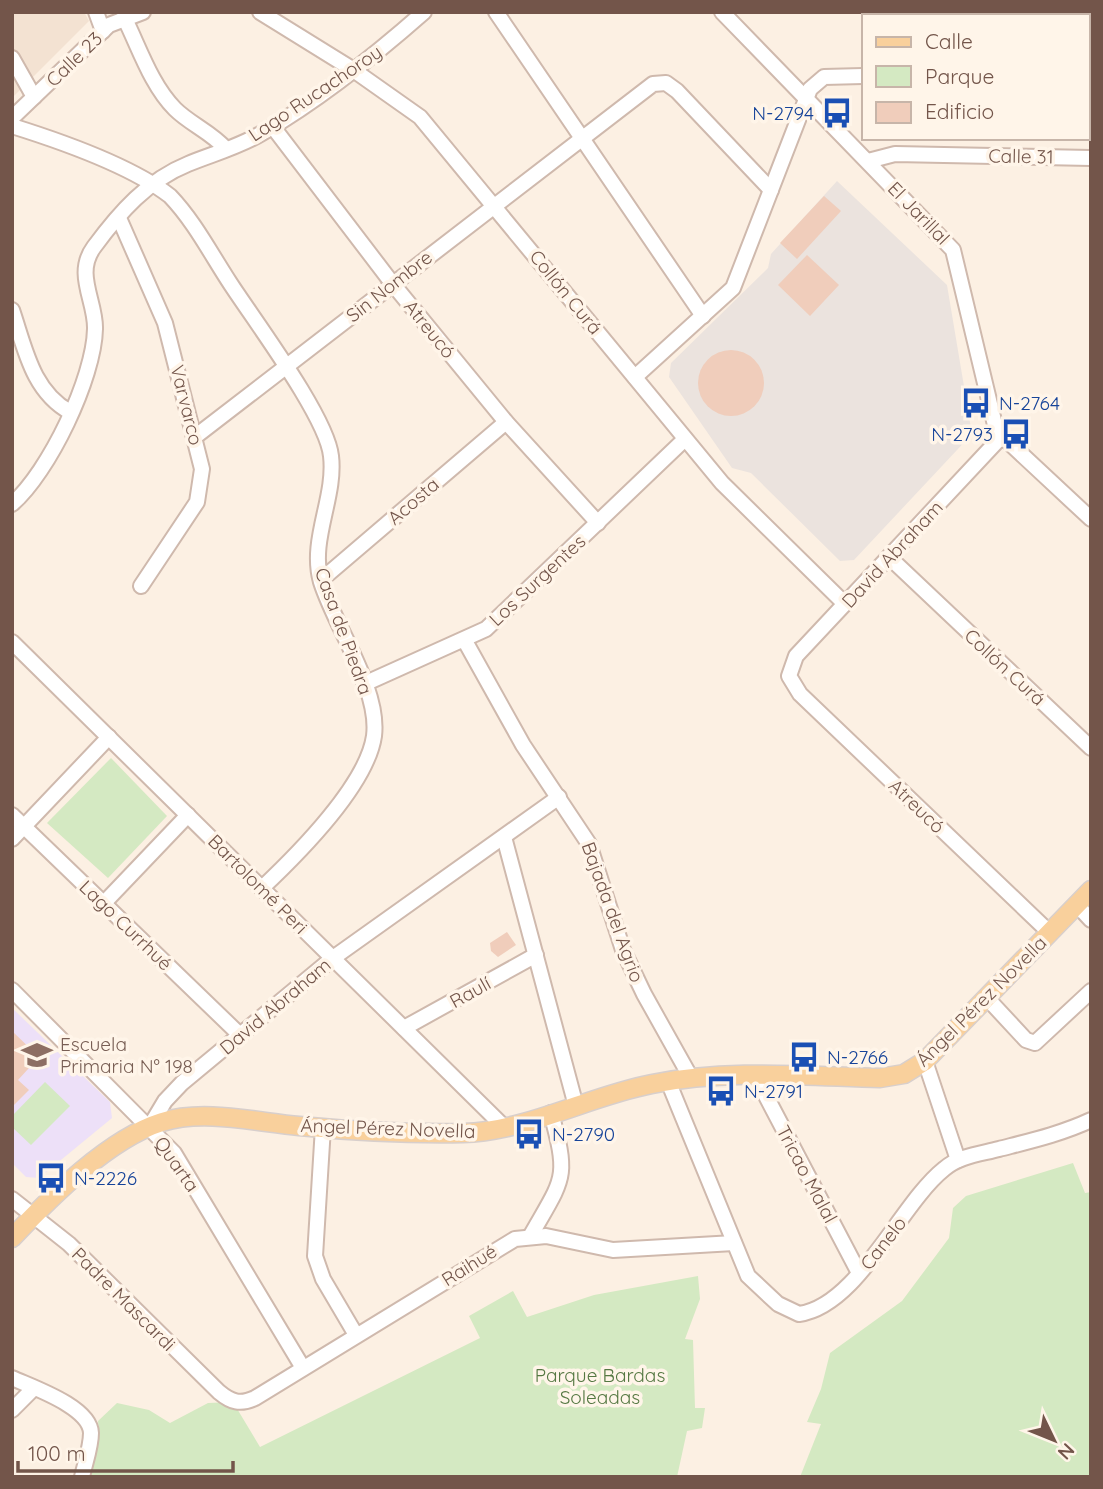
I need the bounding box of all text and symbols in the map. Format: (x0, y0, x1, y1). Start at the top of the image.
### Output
legend (862, 14, 1089, 140)
street label: Calle 23 (41, 26, 107, 92)
text: Calle (925, 28, 973, 54)
street label: Lago Rucachoroy (244, 40, 386, 146)
text: Parque (925, 63, 994, 89)
bus stop icon: N-2794 (820, 96, 854, 130)
text: Edificio (925, 98, 994, 124)
place label: N-2794 (752, 101, 814, 125)
street label: Calle 31 (988, 143, 1054, 169)
street label: El Jarillal (883, 176, 955, 250)
street label: Sin Nombre (341, 245, 437, 327)
street label: Collón Curá (525, 245, 607, 339)
street label: Atreucó (399, 295, 461, 363)
street label: Varvarco (165, 362, 209, 448)
bus stop icon: N-2764 (959, 386, 993, 420)
place label: N-2764 (999, 391, 1060, 415)
bus stop icon: N-2793 (999, 417, 1033, 451)
place label: N-2793 (931, 422, 993, 446)
street label: Acosta (382, 472, 444, 530)
street label: David Abraham (836, 495, 948, 613)
street label: Los Surgentes (484, 529, 590, 631)
street label: Casa de Piedra (310, 564, 378, 698)
street label: Collón Curá (959, 623, 1051, 711)
street label: Atreucó (884, 774, 950, 838)
street label: Bartolomé Peri (203, 829, 313, 939)
street label: Bajada del Agrio (576, 839, 650, 985)
street label: Lago Currhué (75, 875, 177, 975)
street label: Ángel Pérez Novella (911, 931, 1051, 1071)
street label: David Abraham (215, 953, 335, 1059)
street label: Raulí (445, 971, 496, 1013)
place label: Escuela Primaria N° 198 (60, 1032, 193, 1078)
school or university icon: Escuela Primaria N° 198 (20, 1038, 54, 1072)
bus stop icon: N-2766 (787, 1040, 821, 1074)
place label: N-2766 (827, 1045, 888, 1069)
bus stop icon: N-2791 (704, 1074, 738, 1108)
place label: N-2791 (744, 1079, 803, 1103)
street label: Ángel Pérez Novella (300, 1113, 476, 1143)
bus stop icon: N-2790 (512, 1117, 546, 1151)
street label: Tricao Malal (771, 1121, 843, 1227)
place label: N-2790 (552, 1122, 615, 1146)
street label: Quarta (149, 1132, 205, 1196)
bus stop icon: N-2226 (34, 1161, 68, 1195)
place label: N-2226 (74, 1166, 137, 1190)
street label: Canelo (855, 1211, 911, 1275)
street label: Raihué (437, 1239, 501, 1291)
street label: Padre Mascardi (67, 1242, 181, 1356)
park label: Parque Bardas Soleadas (535, 1363, 665, 1409)
north arrow (1019, 1405, 1089, 1475)
scale bar (18, 1430, 233, 1474)
text: N (1053, 1438, 1080, 1465)
text: 100 m (28, 1440, 86, 1466)

